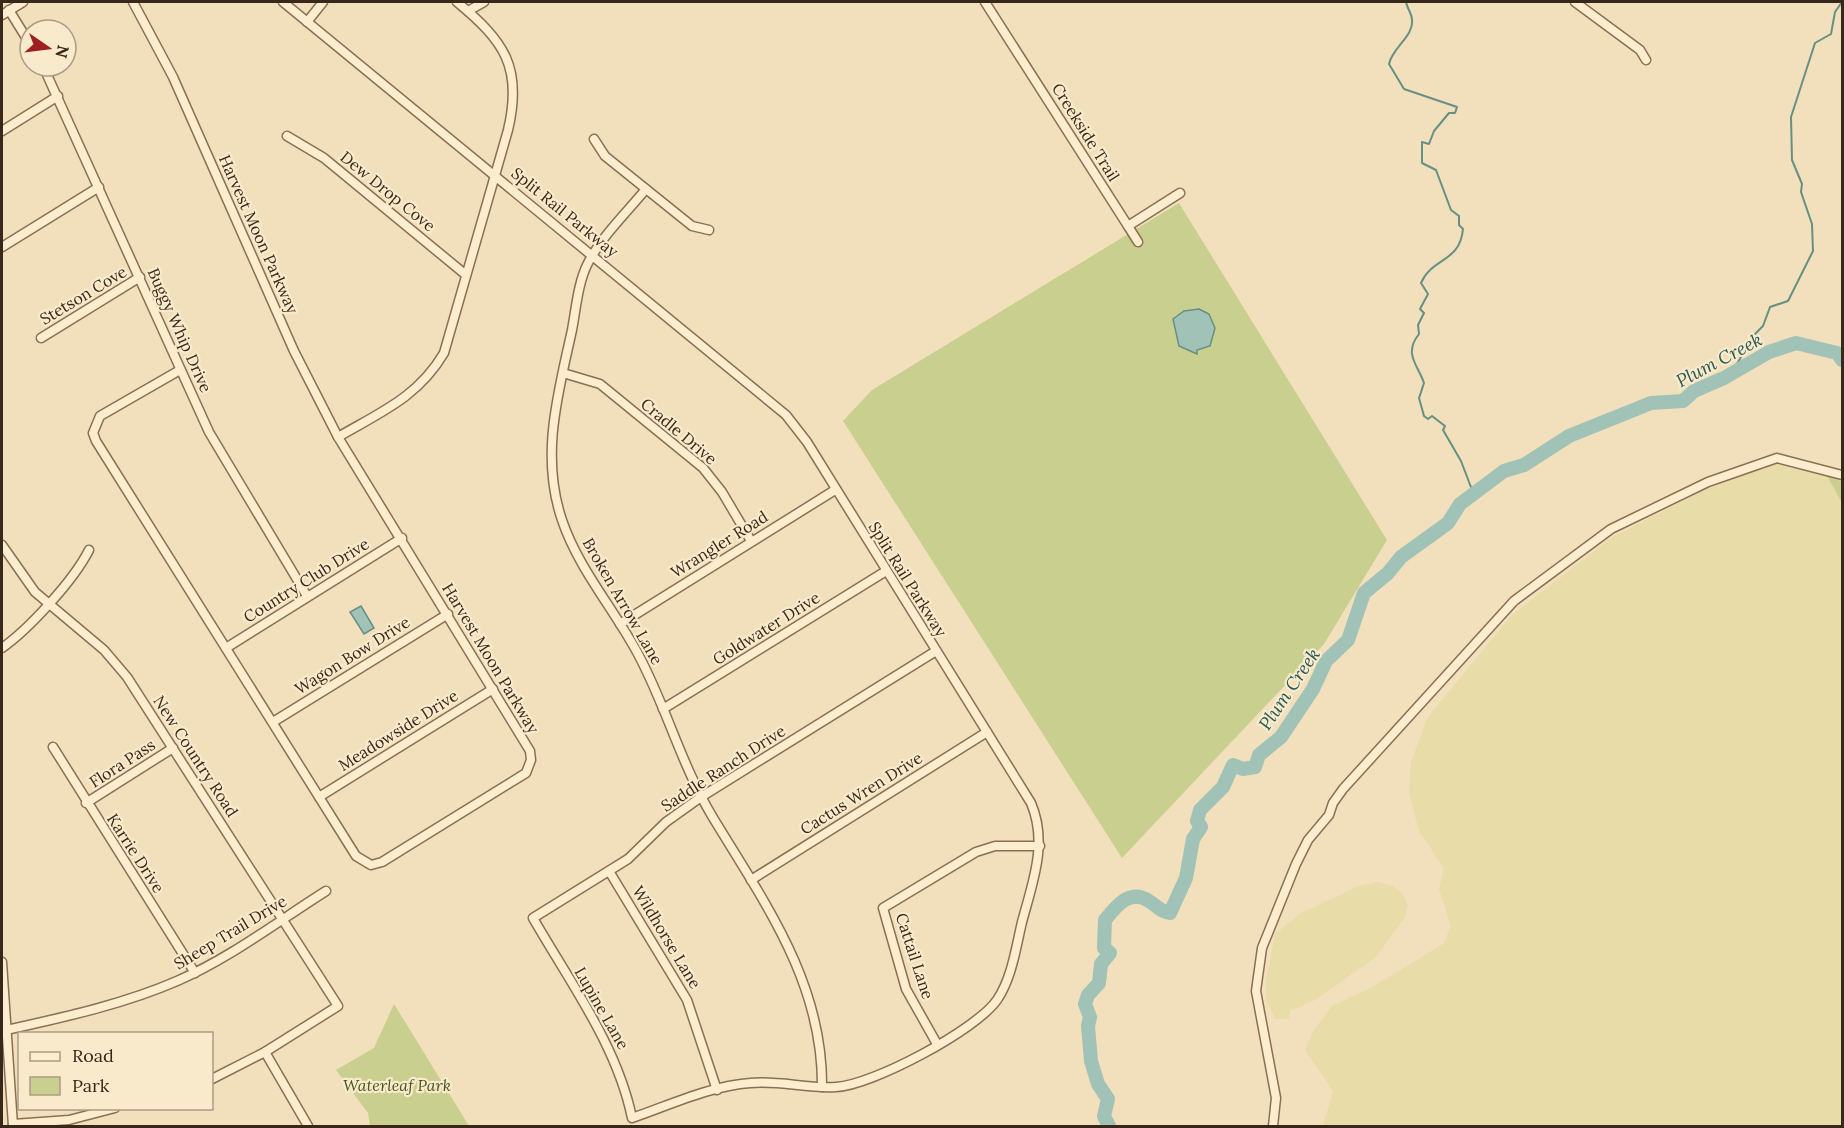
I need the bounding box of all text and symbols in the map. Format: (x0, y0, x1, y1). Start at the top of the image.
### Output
north arrow (18, 18, 78, 78)
text: N (51, 43, 74, 60)
street label: Creekside Trail (1048, 79, 1124, 185)
street label: Dew Drop Cove (336, 147, 440, 236)
street label: Harvest Moon Parkway (215, 151, 303, 317)
street label: Split Rail Parkway (507, 163, 623, 262)
street label: Stetson Cove (36, 261, 130, 329)
street label: Buggy Whip Drive (144, 265, 217, 396)
water label: Plum Creek (1672, 328, 1766, 392)
street label: Cradle Drive (637, 393, 721, 469)
street label: Wrangler Road (667, 506, 772, 582)
street label: Split Rail Parkway (865, 518, 952, 641)
street label: Country Club Drive (239, 533, 373, 627)
street label: Broken Arrow Lane (579, 534, 668, 668)
street label: Harvest Moon Parkway (438, 579, 544, 737)
street label: Goldwater Drive (709, 587, 823, 669)
street label: Wagon Bow Drive (291, 611, 413, 698)
water label: Plum Creek (1253, 644, 1325, 734)
street label: Meadowside Drive (334, 685, 462, 775)
street label: New Country Road (149, 692, 243, 821)
street label: Saddle Ranch Drive (657, 720, 789, 816)
street label: Flora Pass (85, 734, 159, 792)
street label: Cactus Wren Drive (796, 747, 926, 839)
street label: Karrie Drive (103, 810, 169, 897)
street label: Wildhorse Lane (628, 882, 706, 992)
street label: Sheep Trail Drive (170, 890, 290, 973)
street label: Cattail Lane (892, 910, 938, 1002)
street label: Lupine Lane (570, 963, 634, 1053)
legend (18, 1032, 213, 1110)
text: Road (72, 1044, 114, 1067)
text: Park (72, 1074, 110, 1097)
park label: Waterleaf Park (343, 1075, 451, 1095)

